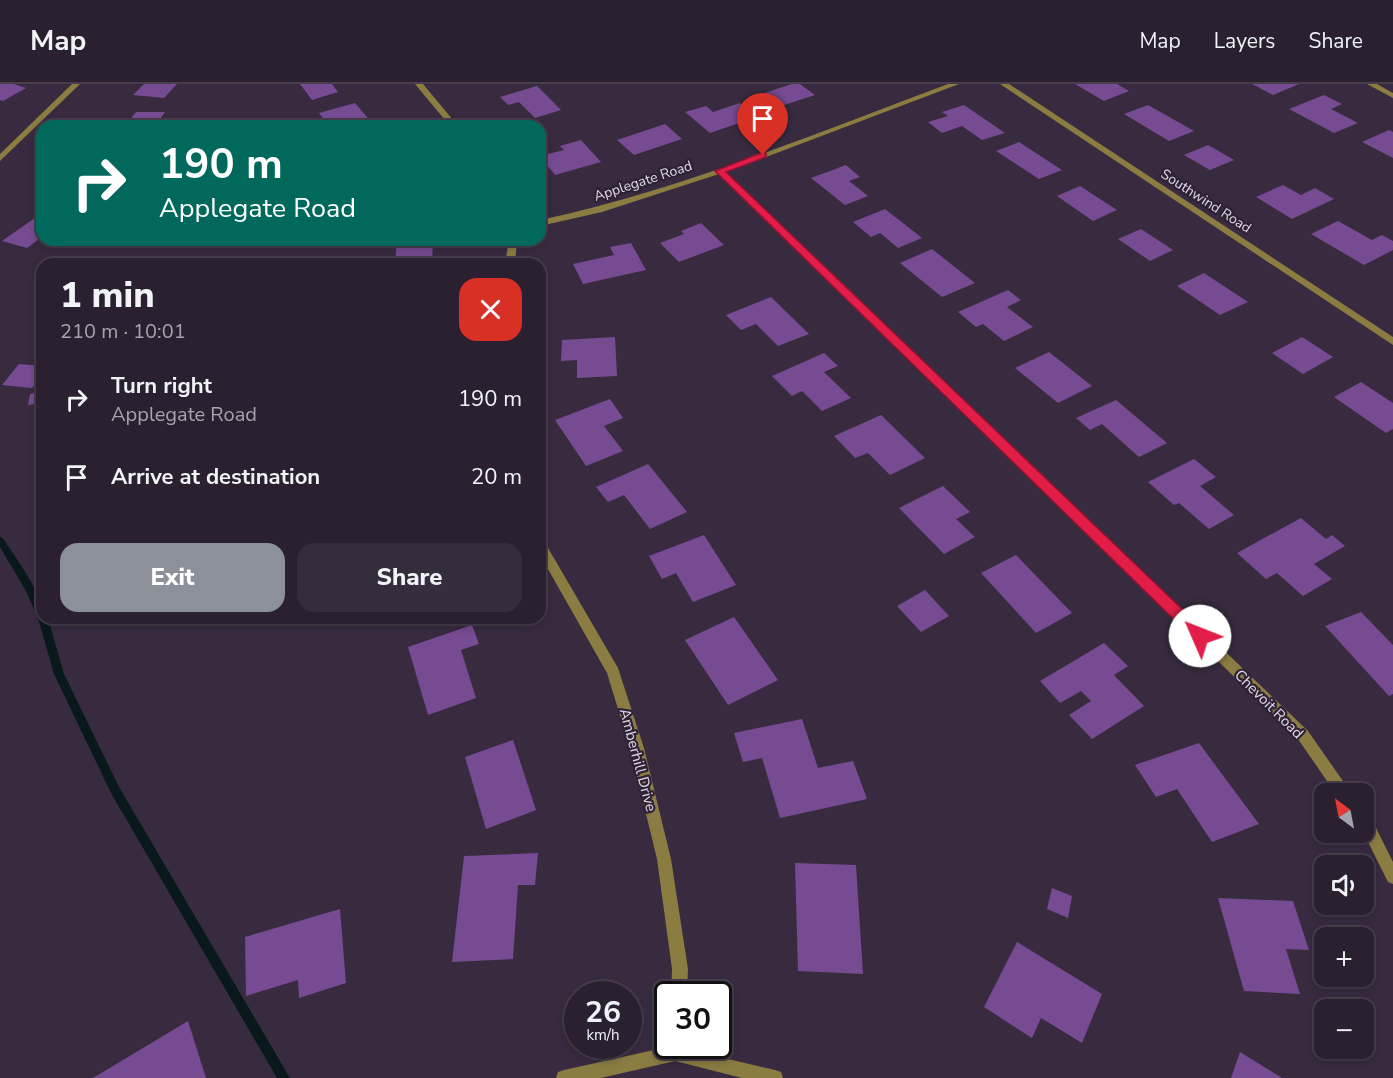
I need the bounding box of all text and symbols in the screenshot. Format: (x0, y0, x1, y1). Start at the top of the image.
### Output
text: Map (30, 22, 86, 60)
text: Map (1139, 27, 1181, 55)
text: Layers (1214, 27, 1275, 55)
text: Share (1308, 27, 1363, 55)
pin (737, 93, 788, 155)
icon: arrive (746, 102, 779, 135)
text: 190 m (159, 136, 283, 193)
icon: right (60, 144, 138, 222)
street label: Applegate Road (592, 156, 694, 206)
street label: Southwind Road (1157, 165, 1255, 237)
text: Applegate Road (159, 190, 356, 227)
text: 1 min (60, 271, 155, 320)
button: close (459, 278, 522, 341)
text: 210 m · 10:01 (60, 318, 186, 345)
text: Turn right (111, 371, 212, 401)
icon: right (60, 383, 93, 416)
text: 190 m (458, 384, 522, 414)
text: Applegate Road (111, 401, 257, 428)
icon: arrive (60, 461, 93, 494)
text: Arrive at destination (111, 462, 320, 492)
text: 20 m (471, 462, 522, 492)
button: Exit (60, 543, 285, 612)
button: Share (297, 543, 522, 612)
position arrow (1168, 604, 1232, 668)
street label: Chevoit Road (1230, 665, 1308, 743)
street label: Amberhill Drive (615, 706, 661, 814)
north arrow (1314, 783, 1374, 843)
map controls (1314, 783, 1374, 1059)
button: sound (1314, 855, 1374, 915)
button: + (1314, 927, 1374, 987)
speed limit sign: 30 (654, 981, 732, 1059)
text: 26 (585, 992, 621, 1033)
button: − (1314, 999, 1374, 1059)
text: km/h (586, 1025, 620, 1045)

